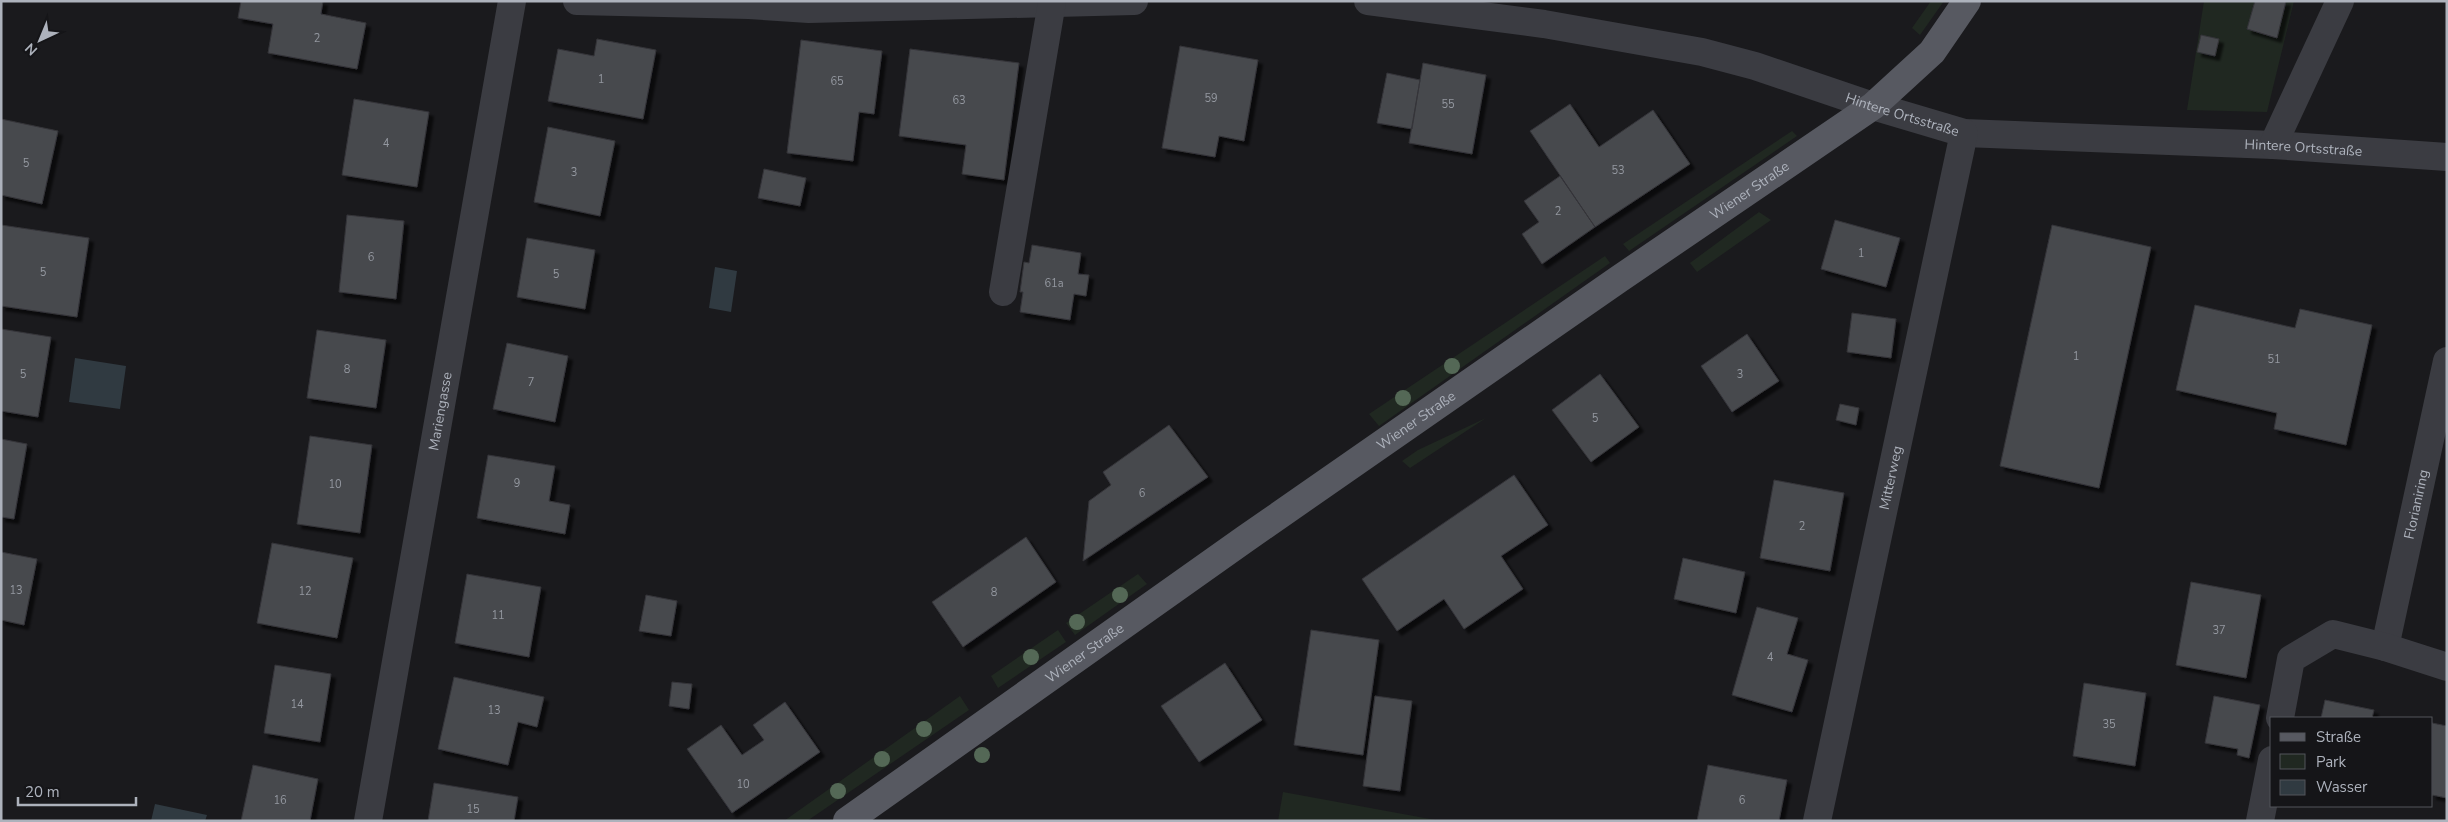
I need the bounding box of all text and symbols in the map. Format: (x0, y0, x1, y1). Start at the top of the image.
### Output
north arrow (15, 15, 65, 65)
house number: 2 (314, 31, 320, 46)
text: N (21, 39, 42, 59)
house number: 1 (598, 72, 604, 87)
house number: 65 (830, 74, 844, 89)
street label: Hintere Ortsstraße (1843, 88, 1962, 141)
house number: 59 (1204, 91, 1218, 106)
house number: 63 (952, 93, 966, 108)
house number: 55 (1441, 97, 1455, 112)
street label: Hintere Ortsstraße (2244, 134, 2363, 161)
house number: 4 (383, 136, 390, 151)
house number: 5 (23, 156, 30, 171)
street label: Wiener Straße (1706, 156, 1793, 224)
house number: 53 (1611, 163, 1625, 178)
house number: 3 (571, 165, 577, 180)
house number: 2 (1555, 204, 1561, 219)
house number: 1 (1858, 246, 1864, 261)
house number: 6 (368, 250, 375, 265)
house number: 5 (40, 265, 47, 280)
house number: 5 (553, 267, 560, 282)
house number: 61a (1044, 276, 1064, 291)
house number: 1 (2073, 349, 2079, 364)
house number: 51 (2267, 352, 2281, 367)
house number: 8 (344, 362, 351, 377)
house number: 5 (20, 367, 27, 382)
house number: 3 (1737, 367, 1743, 382)
street label: Mariengasse (424, 370, 456, 452)
house number: 7 (528, 375, 534, 390)
street label: Wiener Straße (1373, 386, 1459, 454)
house number: 5 (1592, 411, 1599, 426)
street label: Mitterweg (1874, 444, 1906, 512)
street label: Florianiring (2399, 468, 2433, 541)
house number: 9 (514, 476, 520, 491)
house number: 10 (328, 477, 342, 492)
house number: 6 (1139, 486, 1146, 501)
house number: 2 (1799, 519, 1805, 534)
house number: 13 (9, 583, 23, 598)
house number: 12 (298, 584, 312, 599)
house number: 8 (991, 585, 998, 600)
house number: 11 (491, 608, 505, 623)
street label: Wiener Straße (1041, 618, 1128, 687)
house number: 37 (2212, 623, 2226, 638)
house number: 4 (1767, 650, 1774, 665)
house number: 14 (290, 697, 304, 712)
house number: 13 (487, 703, 501, 718)
house number: 35 (2102, 717, 2116, 732)
legend (2270, 717, 2433, 807)
text: Straße (2316, 727, 2361, 747)
text: Park (2316, 752, 2346, 772)
scale bar (18, 774, 135, 806)
house number: 10 (736, 777, 750, 792)
text: Wasser (2316, 777, 2368, 797)
text: 20 m (25, 782, 60, 802)
house number: 16 (273, 793, 287, 808)
house number: 6 (1739, 793, 1746, 808)
house number: 15 (466, 802, 480, 817)

